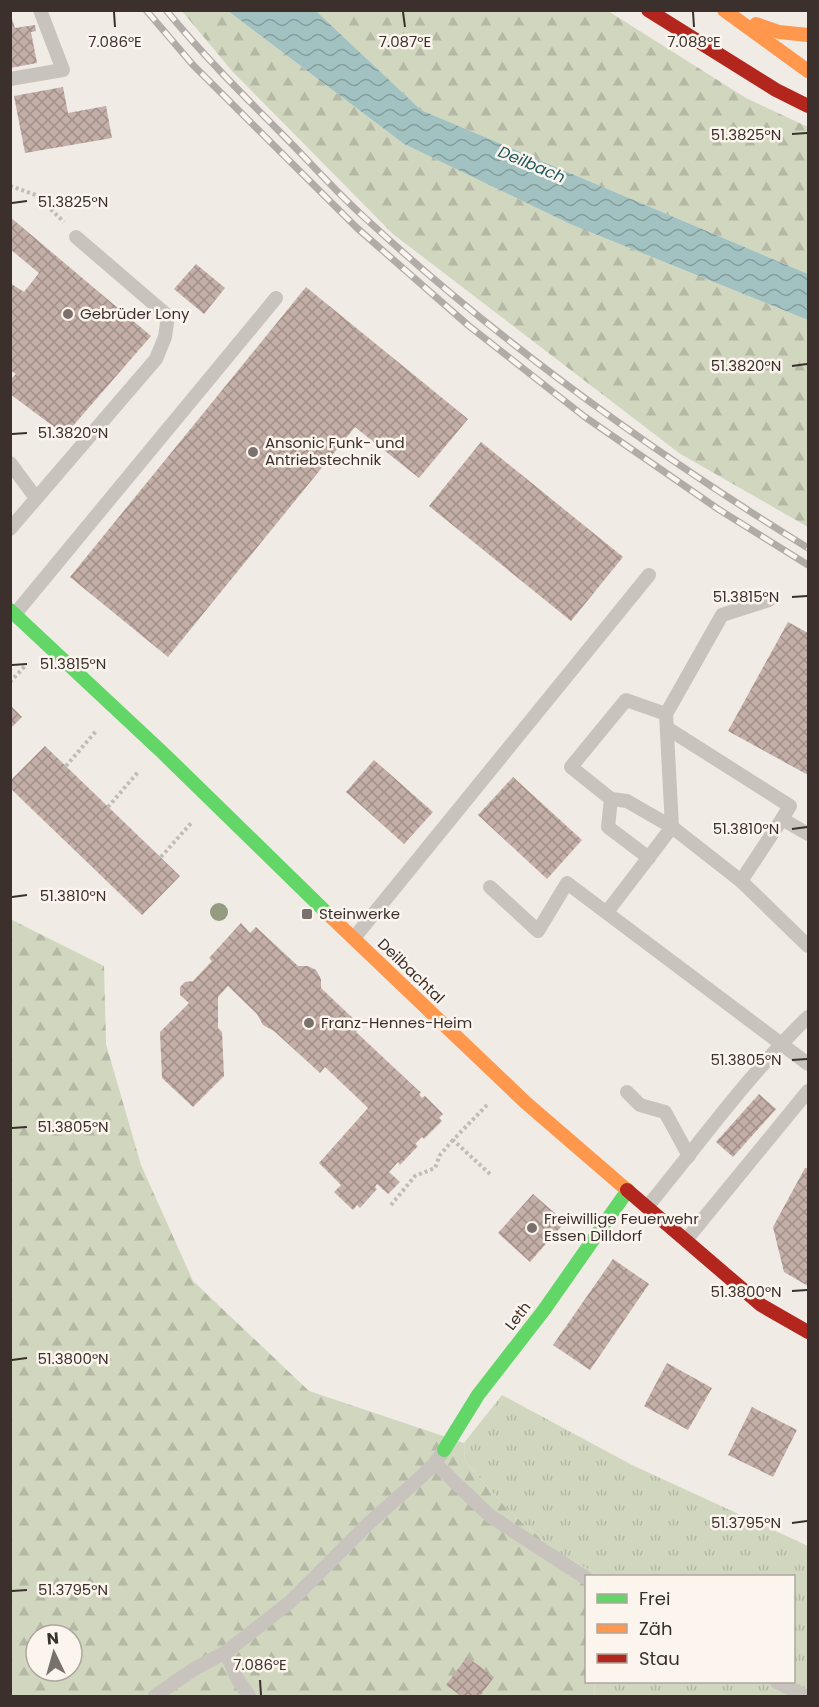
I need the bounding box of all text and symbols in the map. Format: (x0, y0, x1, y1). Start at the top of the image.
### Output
text: 7.086°E (88, 31, 142, 52)
text: 7.087°E (379, 31, 431, 52)
text: 7.088°E (667, 31, 721, 52)
text: 51.3825°N (711, 124, 781, 145)
water label: Deilbach (495, 140, 569, 189)
text: 51.3825°N (38, 191, 108, 212)
place label: Gebrüder Lony (80, 303, 190, 324)
marker: Gebrüder Lony (61, 307, 75, 321)
text: 51.3820°N (711, 355, 781, 376)
text: 51.3820°N (38, 422, 108, 443)
place label: Ansonic Funk- und Antriebstechnik (265, 432, 405, 470)
marker: Ansonic Funk- und Antriebstechnik (246, 445, 260, 459)
text: 51.3815°N (713, 586, 779, 607)
text: 51.3815°N (40, 653, 106, 674)
text: 51.3810°N (713, 818, 779, 839)
text: 51.3810°N (40, 885, 106, 906)
place label: Steinwerke (319, 903, 400, 924)
marker: Steinwerke (300, 907, 314, 921)
street label: Deilbachtal (373, 933, 449, 1008)
place label: Franz-Hennes-Heim (321, 1012, 472, 1033)
marker: Franz-Hennes-Heim (302, 1016, 316, 1030)
text: 51.3805°N (710, 1049, 782, 1070)
text: 51.3805°N (37, 1116, 109, 1137)
place label: Freiwillige Feuerwehr Essen Dilldorf (544, 1208, 699, 1246)
marker: Freiwillige Feuerwehr Essen Dilldorf (525, 1221, 539, 1235)
text: 51.3800°N (710, 1281, 782, 1302)
street label: Leth (500, 1297, 535, 1334)
text: 51.3800°N (37, 1348, 109, 1369)
text: 51.3795°N (711, 1512, 781, 1533)
legend (585, 1575, 795, 1683)
text: 51.3795°N (38, 1579, 108, 1600)
text: Frei (639, 1586, 670, 1611)
text: Zäh (639, 1616, 672, 1641)
north arrow (24, 1623, 84, 1683)
text: N (46, 1627, 60, 1651)
text: Stau (639, 1646, 680, 1671)
text: 7.086°E (233, 1654, 287, 1675)

